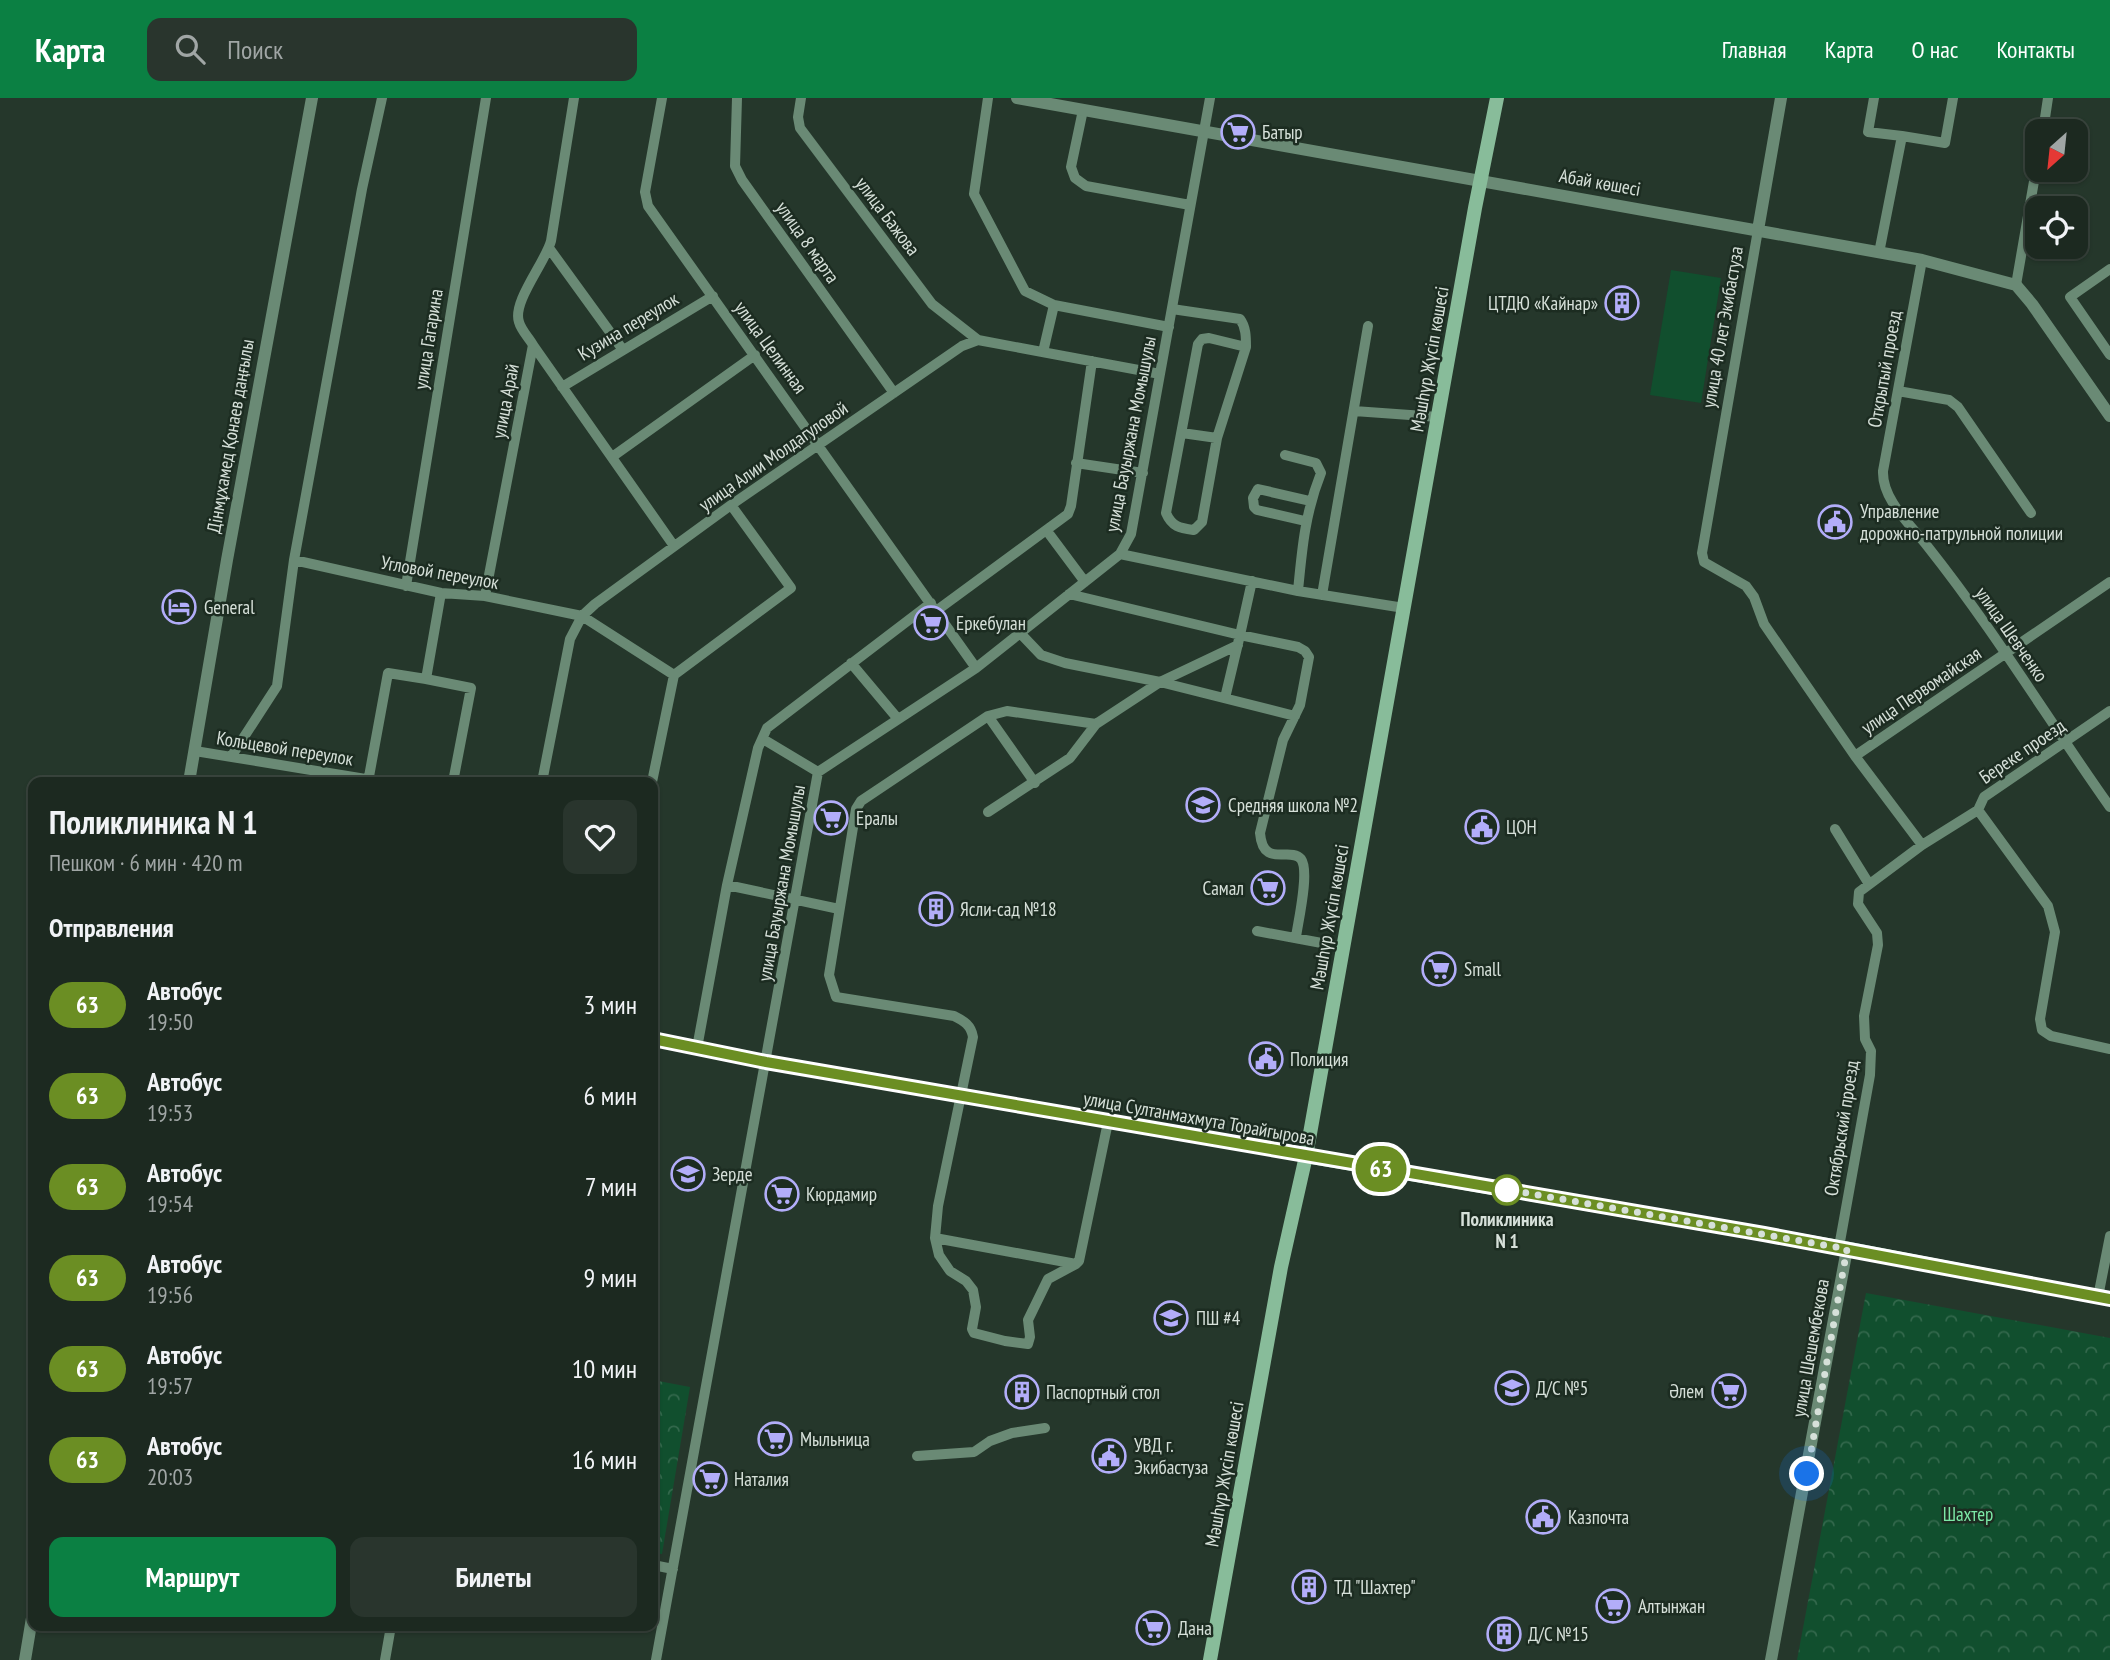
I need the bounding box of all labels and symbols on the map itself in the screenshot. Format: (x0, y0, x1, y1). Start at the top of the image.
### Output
supermarket icon: Батыр (1219, 113, 1257, 151)
north arrow (2025, 119, 2088, 182)
place label: Батыр (1262, 120, 1303, 144)
street label: Абай көшесі (1557, 163, 1643, 201)
street label: улица Бажова (851, 172, 925, 260)
street label: улица 8 марта (771, 196, 845, 288)
street label: улица 40 лет Экибастуза (1696, 244, 1748, 410)
street label: Мәшһүр Жүсіп көшесі (1404, 284, 1454, 434)
building icon: ЦТДЮ «Кайнар» (1603, 284, 1641, 322)
street label: Кузина переулок (573, 286, 683, 365)
street label: улица Гагарина (408, 287, 448, 391)
place label: ЦТДЮ «Кайнар» (1488, 291, 1598, 315)
street label: улица Целинная (729, 296, 813, 398)
street label: Открытый проезд (1862, 308, 1906, 429)
street label: улица Бауыржана Момышулы (1099, 334, 1161, 534)
street label: Дінмұхамед Қонаев даңғылы (201, 337, 259, 535)
street label: улица Арай (486, 362, 524, 440)
street label: улица Алии Молдагуловой (694, 396, 852, 516)
place label: Управление дорожно-патрульной полиции (1860, 499, 2063, 545)
public building icon: Управление дорожно-патрульной полиции (1816, 503, 1854, 541)
street label: Угловой переулок (379, 550, 501, 594)
street label: улица Шевченко (1970, 582, 2054, 686)
hotel icon: General (160, 588, 198, 626)
place label: General (204, 595, 255, 619)
supermarket icon: Еркебулан (912, 604, 950, 642)
place label: Еркебулан (956, 611, 1026, 635)
street label: улица Первомайская (1856, 641, 1986, 739)
street label: Береке проезд (1974, 713, 2070, 789)
street label: Кольцевой переулок (215, 725, 356, 771)
street label: улица Бауыржана Момышулы (752, 783, 810, 983)
school or university icon: Средняя школа №2 (1184, 786, 1222, 824)
place label: Средняя школа №2 (1228, 793, 1358, 817)
supermarket icon: Ералы (812, 799, 850, 837)
place label: Ералы (856, 806, 898, 830)
public building icon: ЦОН (1463, 808, 1501, 846)
place label: ЦОН (1506, 815, 1537, 839)
street label: Мәшһүр Жүсіп көшесі (1304, 842, 1354, 992)
supermarket icon: Самал (1249, 869, 1287, 907)
place label: Самал (1202, 876, 1244, 900)
building icon: Ясли-сад №18 (917, 890, 955, 928)
place label: Ясли-сад №18 (960, 897, 1057, 921)
supermarket icon: Small (1420, 950, 1458, 988)
place label: Small (1464, 957, 1502, 981)
public building icon: Полиция (1247, 1040, 1285, 1078)
place label: Полиция (1290, 1047, 1348, 1071)
street label: Октябрьский проезд (1818, 1058, 1864, 1198)
street label: улица Султанмахмута Торайгырова (1082, 1086, 1316, 1150)
line badge: 63 (1350, 1146, 1412, 1192)
school or university icon: Зерде (669, 1155, 707, 1193)
place label: Зерде (712, 1162, 753, 1186)
supermarket icon: Кюрдамир (763, 1175, 801, 1213)
marker: Поликлиника N 1 (1492, 1175, 1522, 1205)
place label: Кюрдамир (806, 1182, 877, 1206)
place label: Поликлиника N 1 (1460, 1207, 1554, 1253)
street label: улица Шешембекова (1786, 1277, 1834, 1419)
school or university icon: ПШ #4 (1152, 1299, 1190, 1337)
place label: ПШ #4 (1196, 1306, 1241, 1330)
school or university icon: Д/С №5 (1493, 1369, 1531, 1407)
supermarket icon: Әлем (1710, 1372, 1748, 1410)
building icon: Паспортный стол (1003, 1373, 1041, 1411)
place label: Д/С №5 (1536, 1376, 1588, 1400)
place label: Әлем (1669, 1379, 1704, 1403)
place label: Паспортный стол (1046, 1380, 1160, 1404)
street label: Мәшһүр Жүсіп көшесі (1199, 1399, 1249, 1549)
supermarket icon: Мыльница (756, 1420, 794, 1458)
place label: Мыльница (800, 1427, 870, 1451)
place label: УВД г. Экибастуза (1134, 1433, 1208, 1479)
public building icon: УВД г. Экибастуза (1090, 1437, 1128, 1475)
your location (1789, 1456, 1824, 1491)
supermarket icon: Наталия (691, 1460, 729, 1498)
place label: Наталия (734, 1467, 789, 1491)
public building icon: Казпочта (1524, 1498, 1562, 1536)
park label: Шахтер (1943, 1502, 1993, 1526)
place label: Казпочта (1568, 1505, 1629, 1529)
building icon: ТД "Шахтер" (1290, 1568, 1328, 1606)
place label: ТД "Шахтер" (1334, 1575, 1416, 1599)
supermarket icon: Алтынжан (1594, 1587, 1632, 1625)
place label: Алтынжан (1638, 1594, 1705, 1618)
supermarket icon: Дана (1134, 1609, 1172, 1647)
building icon: Д/С №15 (1485, 1615, 1523, 1653)
place label: Дана (1178, 1616, 1212, 1640)
place label: Д/С №15 (1528, 1622, 1589, 1646)

